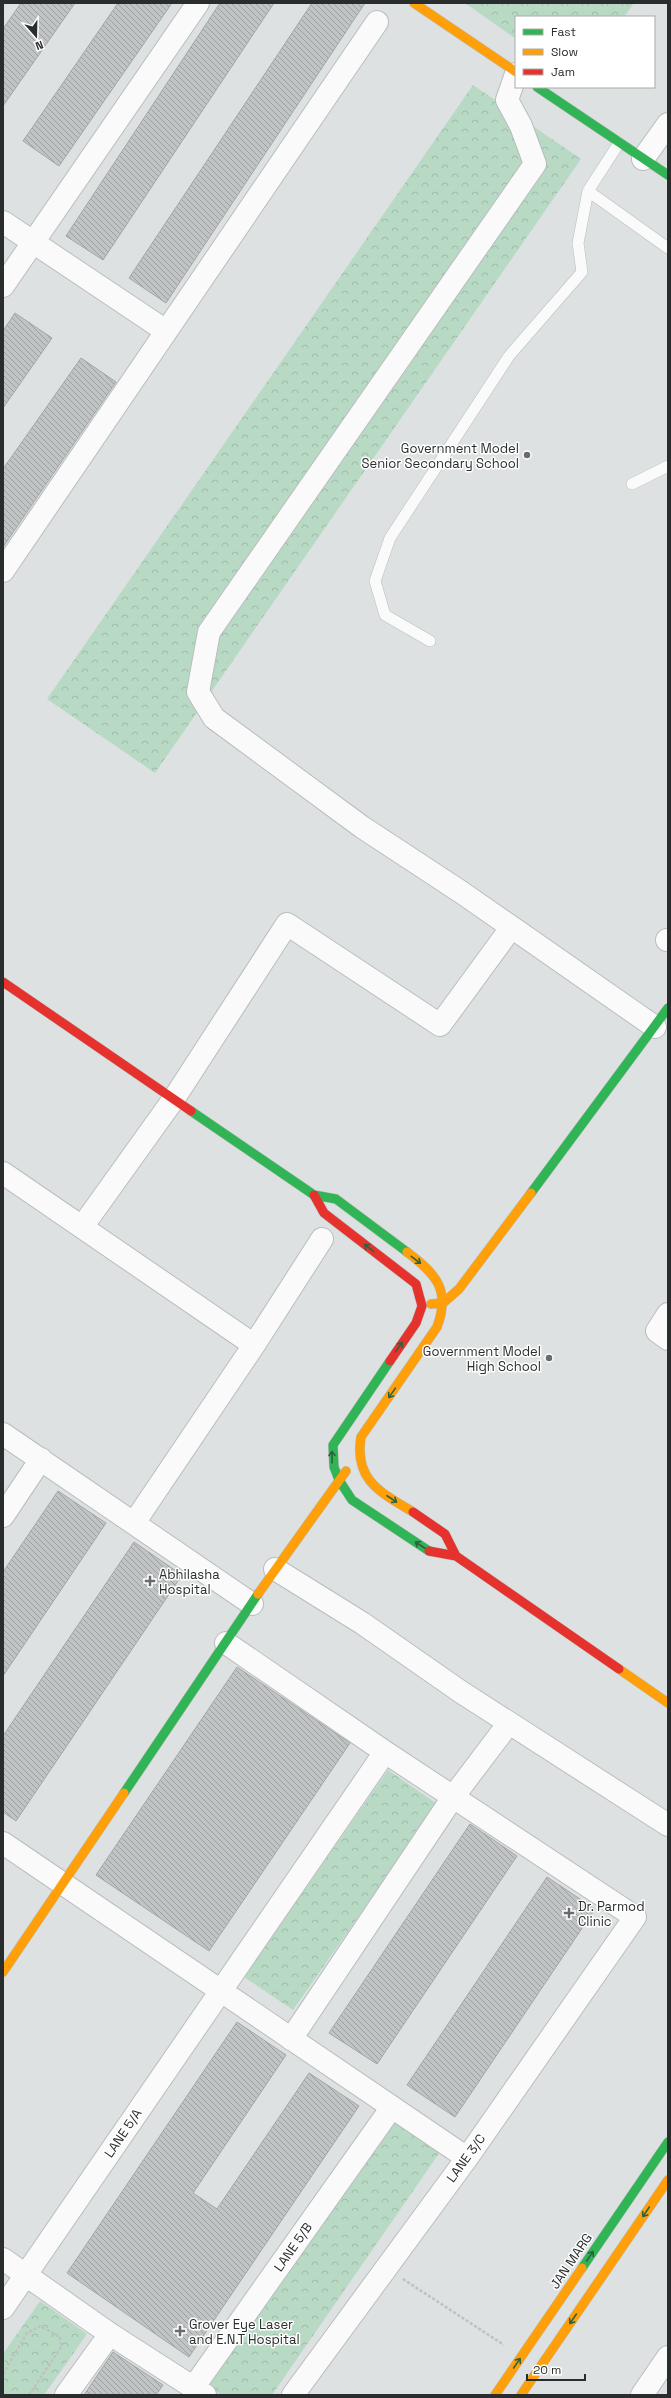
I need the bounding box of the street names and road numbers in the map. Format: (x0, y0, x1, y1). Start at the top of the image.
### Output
street label: LANE 5/A (101, 2105, 145, 2161)
street label: LANE 3/C (443, 2131, 489, 2185)
street label: LANE 5/B (270, 2219, 316, 2275)
street label: JAN MARG (546, 2230, 596, 2292)

